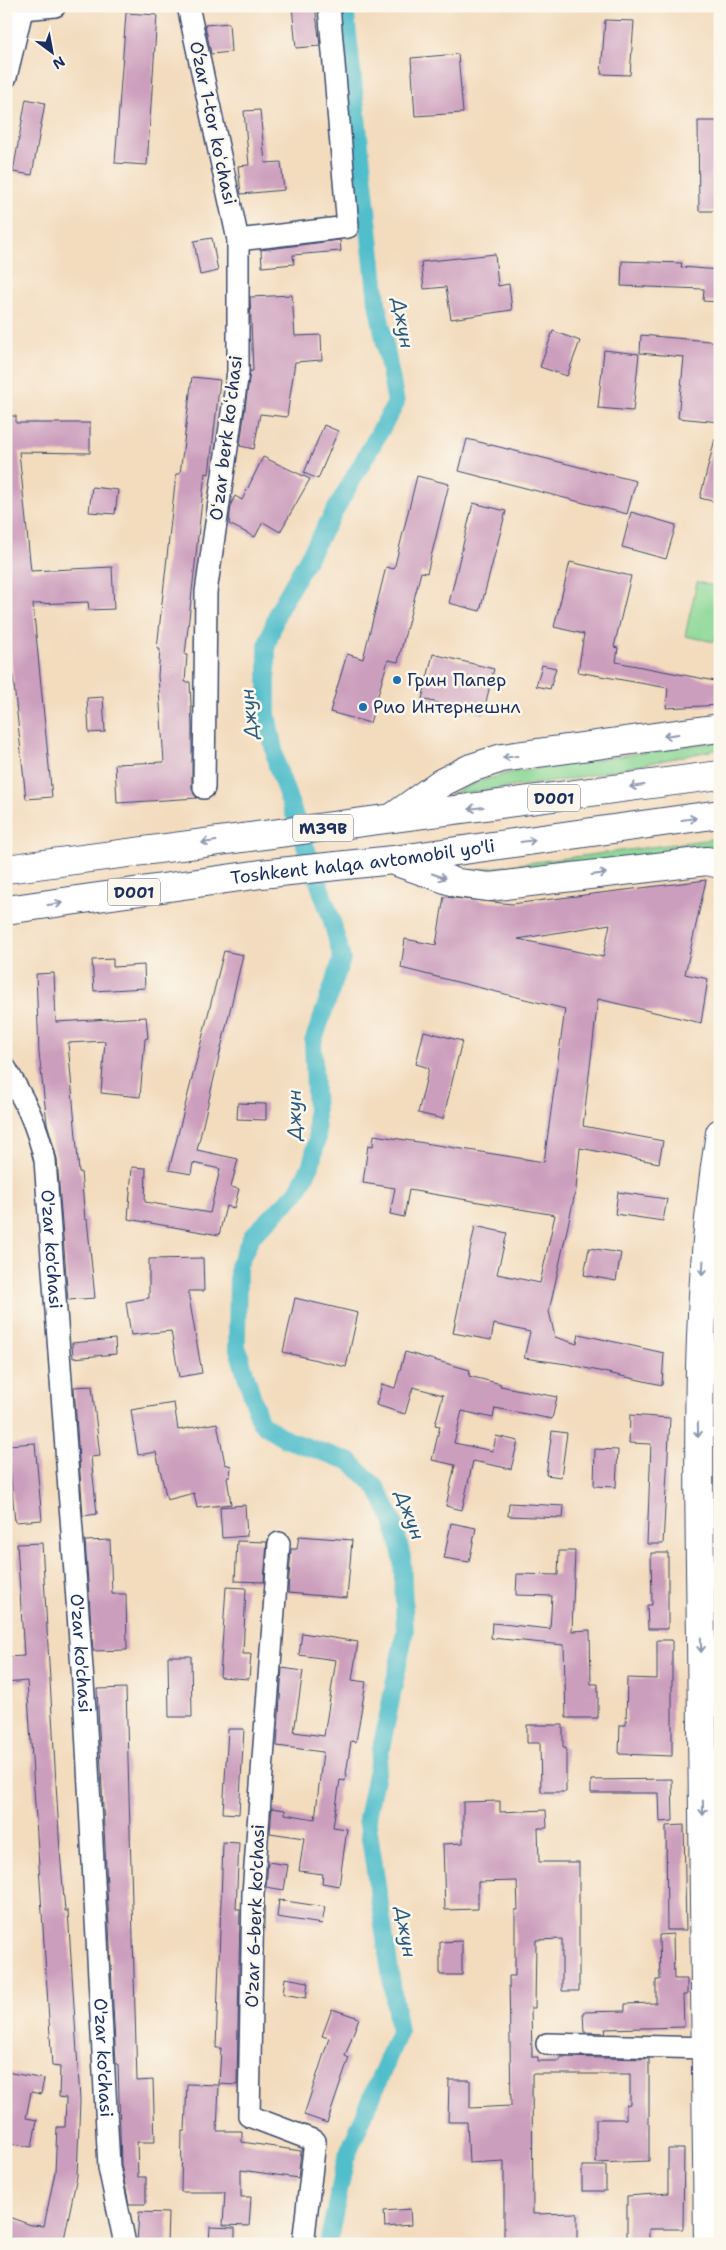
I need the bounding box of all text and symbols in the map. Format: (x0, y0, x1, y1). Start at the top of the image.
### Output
north arrow (28, 28, 78, 78)
street label: O‘zar 1-tor koʻchasi (184, 39, 242, 207)
text: N (49, 52, 68, 74)
water label: Джун (386, 295, 420, 350)
street label: Oʻzar berk koʻchasi (204, 354, 248, 522)
place label: Грин Папер (407, 668, 506, 692)
marker: Грин Папер (391, 674, 403, 686)
water label: Джун (234, 688, 264, 741)
place label: Рио Интернешнл (373, 695, 521, 719)
marker: Рио Интернешнл (357, 701, 369, 713)
one-way arrow (664, 730, 680, 740)
one-way arrow (503, 752, 519, 762)
one-way arrow (629, 782, 645, 792)
road number: D001 (528, 784, 580, 811)
one-way arrow (468, 804, 484, 814)
one-way arrow (680, 813, 696, 823)
road number: M39B (293, 814, 353, 841)
street label: Toshkent halqa avtomobil yo'li (229, 834, 496, 890)
one-way arrow (519, 836, 535, 846)
one-way arrow (201, 838, 217, 848)
one-way arrow (591, 869, 607, 879)
one-way arrow (431, 872, 447, 882)
road number: D001 (108, 879, 160, 906)
one-way arrow (46, 898, 62, 908)
water label: Джун (282, 1090, 307, 1141)
street label: O'zar ko'chasi (35, 1189, 68, 1310)
one-way arrow (699, 1259, 708, 1275)
one-way arrow (693, 1422, 703, 1438)
water label: Джун (389, 1486, 430, 1543)
street label: O'zar ko'chasi (65, 1593, 97, 1713)
one-way arrow (696, 1636, 706, 1653)
one-way arrow (698, 1799, 708, 1815)
street label: O'zar 6-berk ko'chasi (240, 1824, 270, 2008)
water label: Джун (390, 1904, 422, 1959)
street label: O'zar ko'chasi (88, 1997, 118, 2118)

